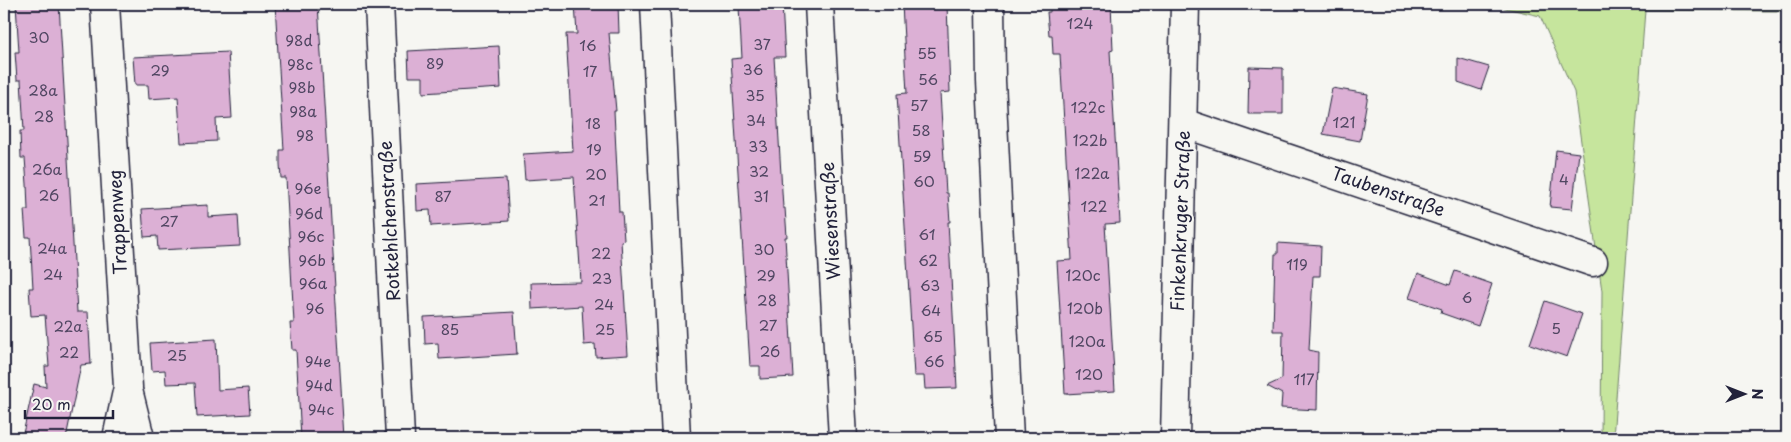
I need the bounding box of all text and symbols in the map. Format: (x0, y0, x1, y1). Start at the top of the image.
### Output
house number: 124 (1067, 11, 1094, 34)
house number: 30 (29, 25, 49, 48)
house number: 98d (285, 28, 313, 51)
house number: 37 (753, 32, 771, 55)
house number: 16 (579, 33, 597, 56)
house number: 55 (917, 41, 937, 64)
house number: 89 (426, 51, 444, 74)
house number: 98c (287, 52, 313, 75)
house number: 36 (743, 57, 763, 80)
house number: 29 (150, 58, 170, 81)
house number: 17 (583, 59, 597, 82)
house number: 56 (918, 67, 938, 90)
house number: 98b (289, 75, 315, 98)
house number: 28a (28, 78, 58, 101)
house number: 35 (745, 83, 765, 106)
house number: 57 (910, 93, 928, 116)
house number: 122c (1071, 95, 1105, 118)
house number: 98a (289, 99, 317, 122)
house number: 28 (34, 104, 54, 127)
house number: 34 (746, 108, 766, 131)
house number: 121 (1332, 110, 1356, 133)
house number: 18 (585, 111, 601, 134)
house number: 58 (911, 118, 931, 141)
house number: 98 (296, 123, 314, 146)
house number: 122b (1073, 128, 1107, 151)
street label: Finkenkruger Straße (1163, 130, 1196, 312)
house number: 33 (748, 134, 768, 157)
house number: 19 (586, 137, 602, 160)
street label: Rotkehlchenstraße (371, 140, 406, 302)
house number: 59 (913, 144, 931, 167)
house number: 26a (32, 157, 63, 180)
house number: 32 (749, 159, 769, 182)
street label: Taubenstraße (1328, 159, 1449, 223)
street label: Wiesenstraße (813, 161, 846, 281)
house number: 122a (1075, 161, 1110, 184)
house number: 20 (585, 162, 607, 185)
house number: 4 (1559, 167, 1569, 190)
street label: Trappenweg (100, 169, 133, 275)
house number: 60 (913, 169, 935, 192)
house number: 96e (295, 176, 322, 199)
house number: 26 (39, 183, 59, 206)
house number: 87 (434, 184, 452, 207)
house number: 31 (753, 184, 769, 207)
house number: 21 (588, 188, 606, 211)
house number: 122 (1081, 194, 1107, 217)
house number: 96d (295, 201, 323, 224)
house number: 27 (160, 209, 179, 232)
house number: 61 (919, 222, 935, 245)
house number: 96c (298, 224, 325, 247)
house number: 24a (37, 236, 67, 259)
house number: 30 (754, 237, 774, 260)
house number: 22 (591, 241, 611, 264)
house number: 96b (298, 248, 326, 271)
house number: 62 (918, 248, 938, 271)
house number: 119 (1286, 252, 1308, 275)
house number: 24 (43, 262, 63, 285)
house number: 29 (756, 263, 776, 286)
house number: 120c (1065, 263, 1101, 286)
house number: 23 (592, 266, 612, 289)
house number: 96a (299, 271, 328, 294)
house number: 63 (920, 273, 940, 296)
house number: 6 (1462, 285, 1472, 308)
house number: 28 (757, 288, 777, 311)
house number: 24 (594, 292, 614, 315)
house number: 96 (306, 296, 325, 319)
house number: 120b (1067, 296, 1103, 319)
house number: 64 (921, 298, 941, 321)
house number: 27 (759, 313, 778, 336)
house number: 22a (53, 314, 83, 337)
house number: 5 (1551, 316, 1561, 339)
house number: 85 (441, 317, 459, 340)
house number: 25 (595, 317, 615, 340)
house number: 65 (923, 324, 943, 347)
house number: 120a (1069, 329, 1106, 352)
house number: 26 (760, 339, 780, 362)
house number: 22 (59, 340, 79, 363)
house number: 25 (167, 343, 187, 366)
house number: 94e (305, 349, 331, 372)
house number: 66 (924, 349, 944, 372)
house number: 120 (1075, 362, 1103, 385)
house number: 117 (1293, 367, 1315, 390)
north arrow (1718, 370, 1768, 420)
house number: 94d (305, 373, 333, 396)
scale bar (25, 387, 112, 419)
text: N (1747, 388, 1768, 400)
text: 20 m (32, 392, 71, 415)
house number: 94c (308, 397, 334, 420)

